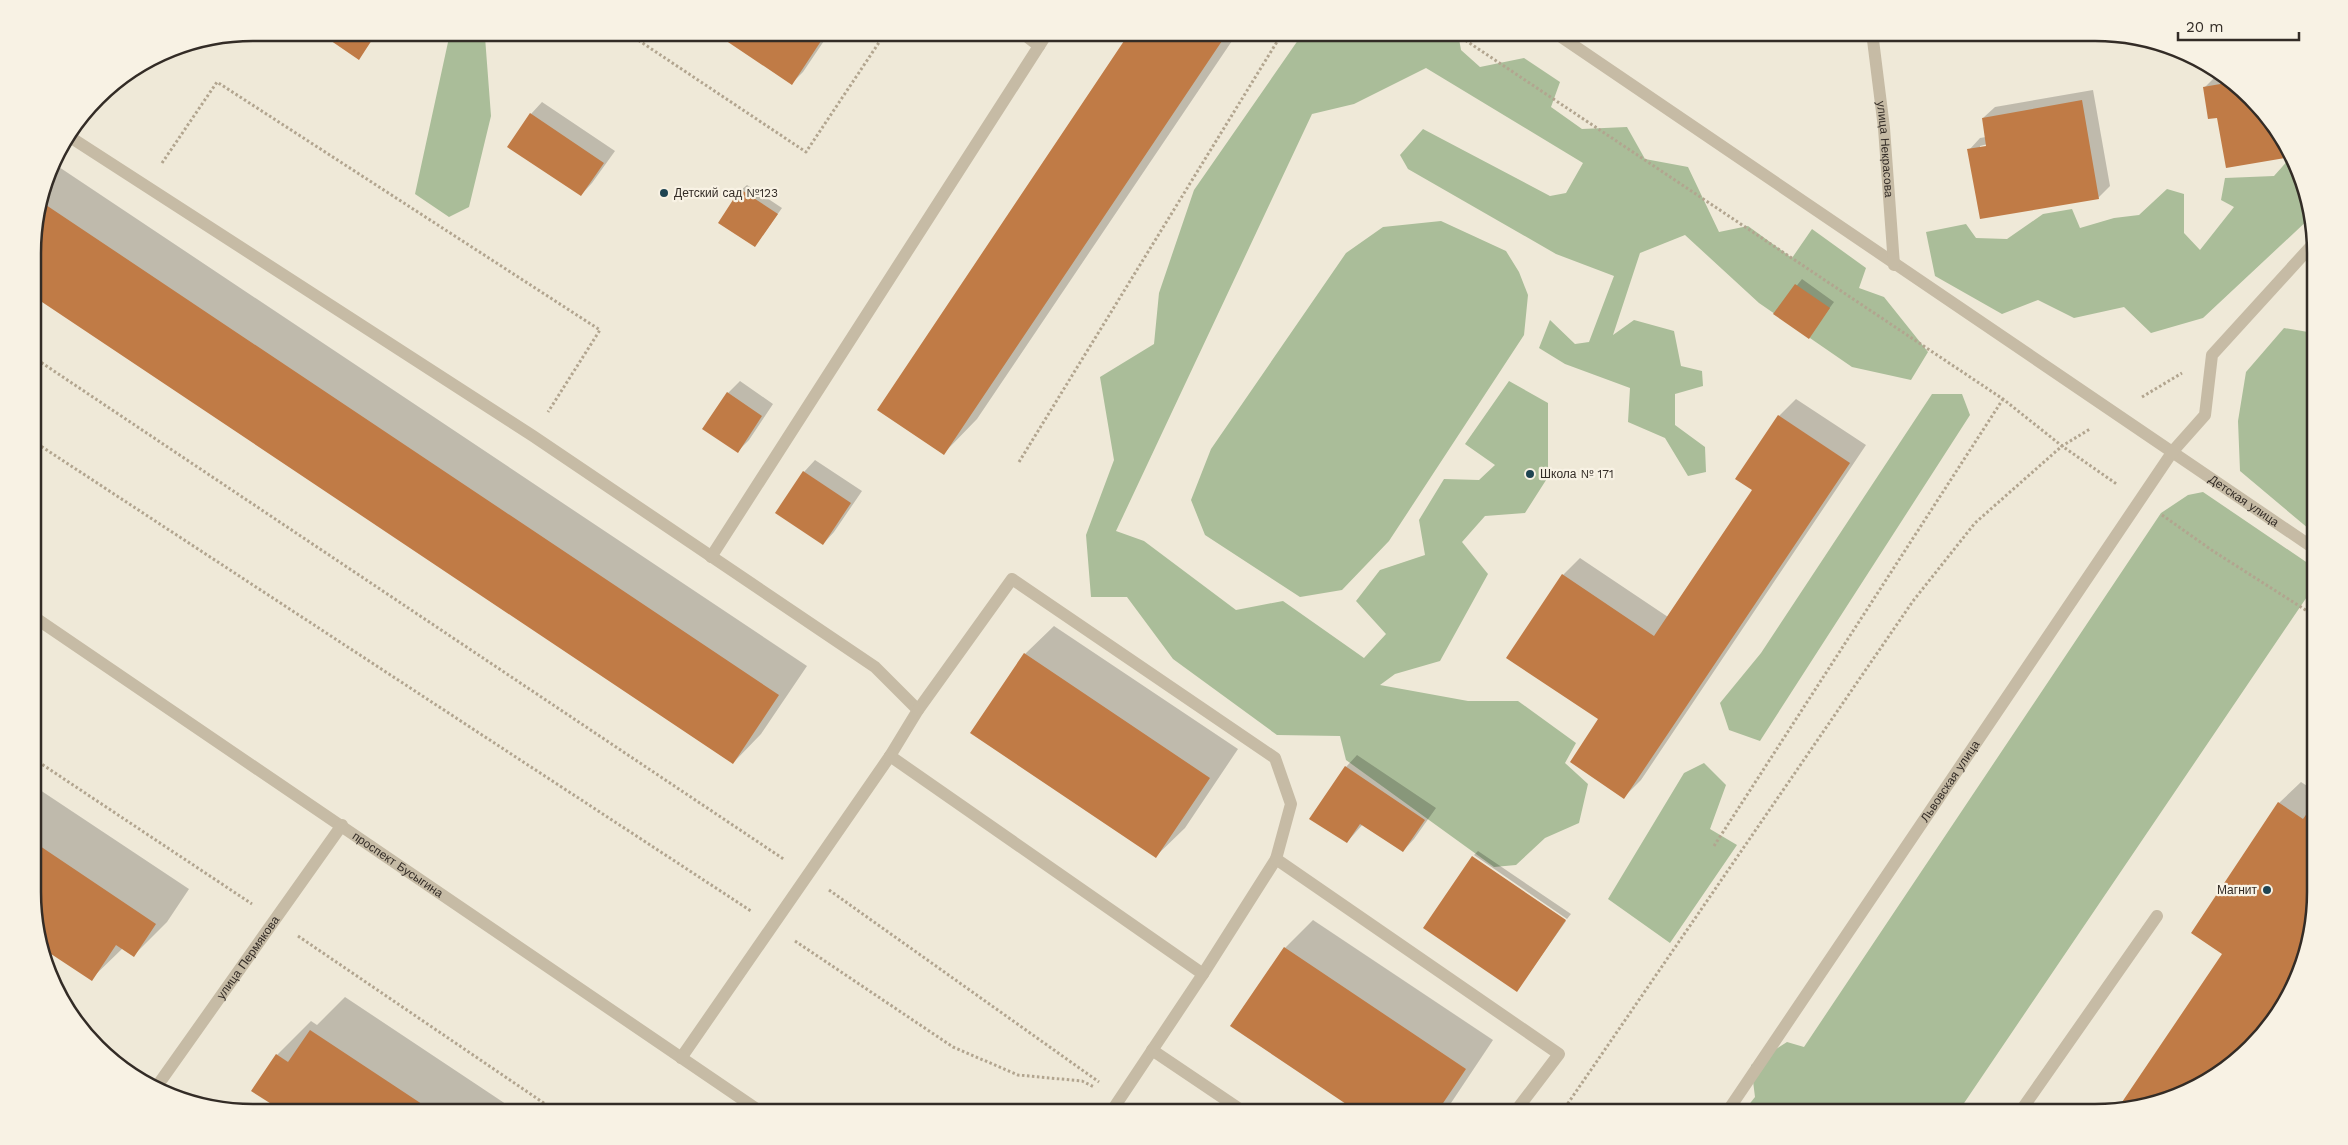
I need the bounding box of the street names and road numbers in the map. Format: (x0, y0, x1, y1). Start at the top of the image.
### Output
street label: улица Некрасова (1874, 100, 1896, 198)
street label: Детская улица (2206, 472, 2282, 530)
street label: Львовская улица (1918, 738, 1983, 825)
street label: проспект Бусыгина (350, 829, 446, 901)
street label: улица Пермякова (214, 913, 283, 1002)

